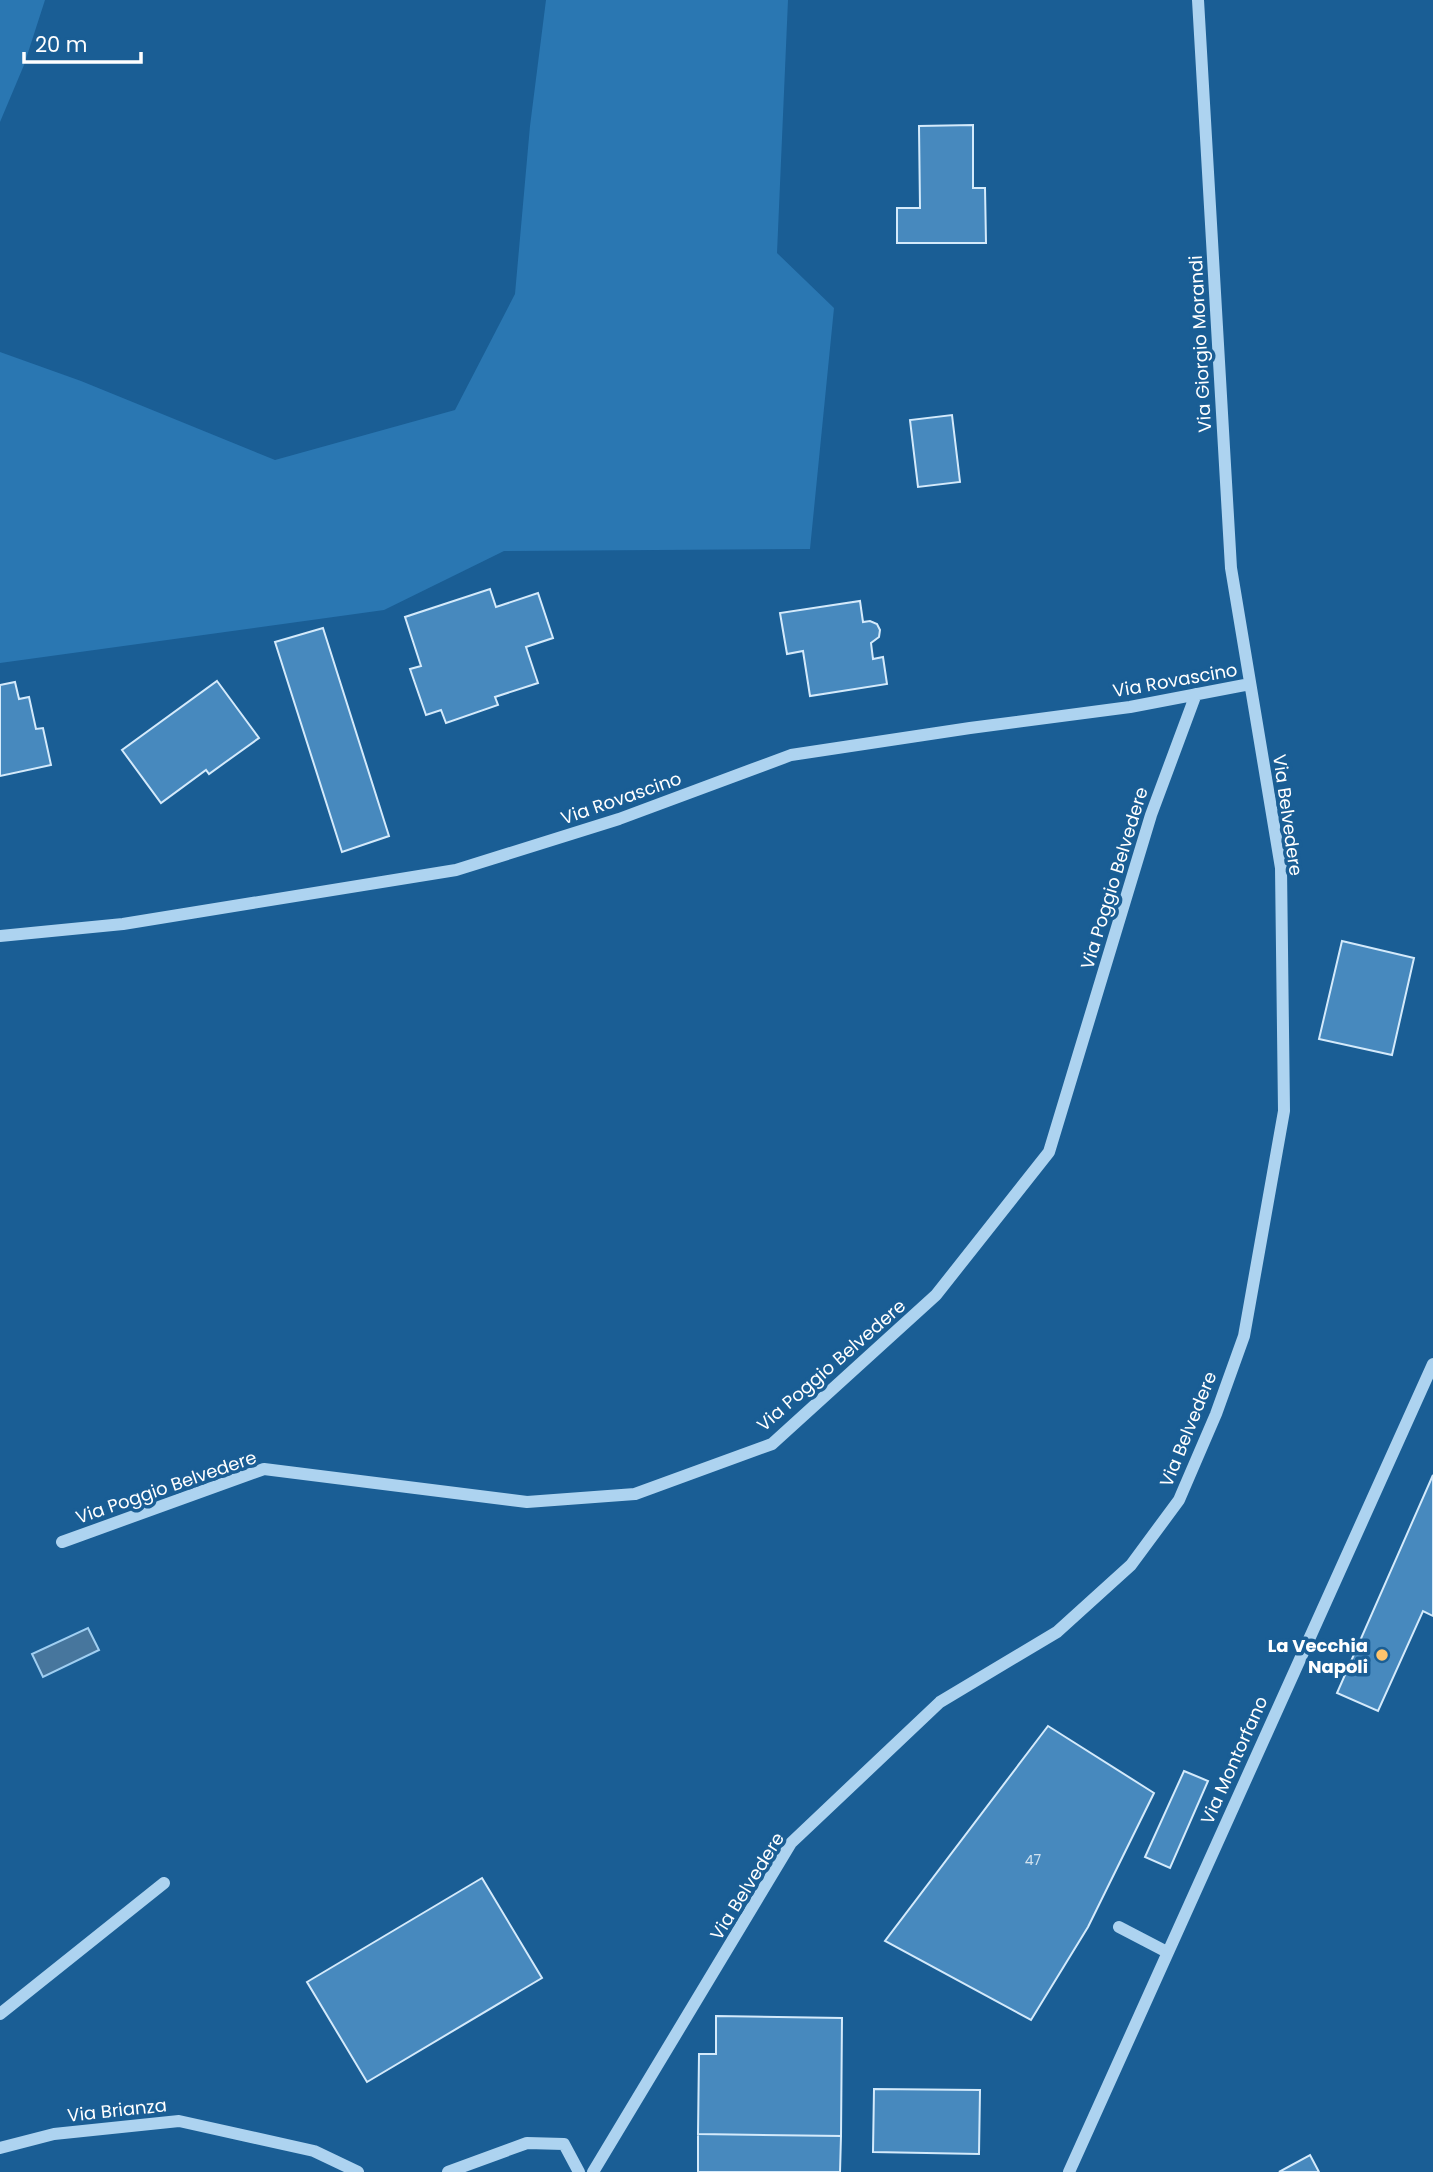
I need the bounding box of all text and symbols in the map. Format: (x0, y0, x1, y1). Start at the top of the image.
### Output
scale bar (24, 21, 142, 65)
text: 20 m (35, 30, 88, 59)
street label: Via Giorgio Morandi (1183, 255, 1217, 433)
street label: Via Rovascino (1111, 657, 1239, 703)
street label: Via Belvedere (1267, 753, 1309, 877)
street label: Via Rovascino (557, 766, 685, 830)
street label: Via Poggio Belvedere (1074, 784, 1154, 972)
street label: Via Poggio Belvedere (751, 1293, 911, 1437)
street label: Via Belvedere (1153, 1367, 1223, 1491)
street label: Via Poggio Belvedere (72, 1444, 260, 1530)
place label: La Vecchia Napoli (1268, 1633, 1368, 1679)
marker: La Vecchia Napoli (1374, 1647, 1390, 1663)
street label: Via Montorfano (1195, 1692, 1273, 1828)
street label: Via Belvedere (704, 1827, 790, 1945)
house number: 47 (1025, 1850, 1042, 1870)
street label: Via Brianza (66, 2092, 168, 2128)

